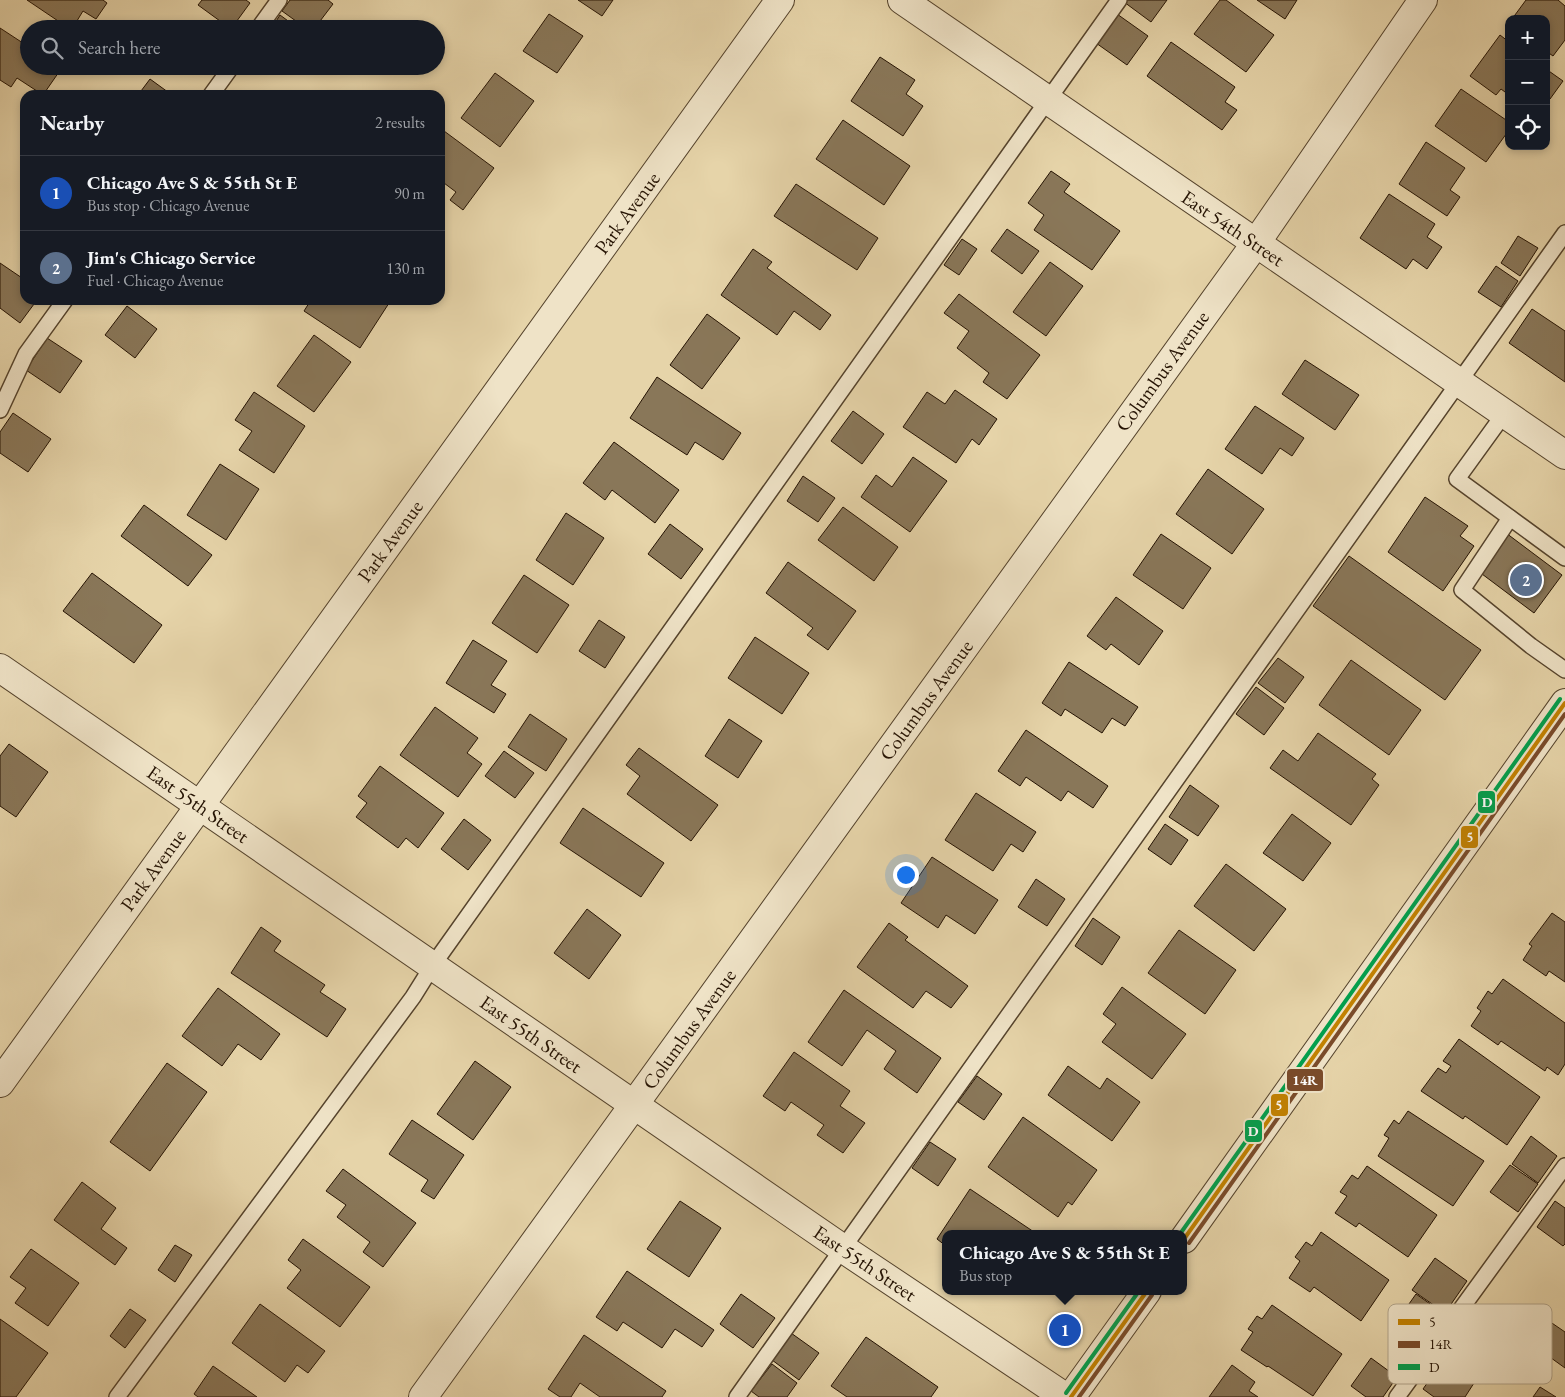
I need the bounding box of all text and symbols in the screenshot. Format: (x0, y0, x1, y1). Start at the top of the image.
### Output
map controls (1505, 15, 1550, 150)
button: + (1505, 15, 1550, 60)
search box (20, 20, 445, 75)
icon: search (38, 34, 66, 62)
text: Search here (78, 35, 160, 60)
button: − (1505, 60, 1550, 105)
button: locate (1505, 105, 1550, 150)
text: Nearby (40, 109, 104, 136)
text: 2 results (375, 112, 425, 133)
street label: Park Avenue (588, 167, 666, 259)
text: Chicago Ave S & 55th St E (87, 170, 297, 195)
text: 1 (52, 183, 60, 204)
text: 90 m (394, 183, 425, 204)
street label: East 54th Street (1176, 184, 1290, 273)
text: Bus stop · Chicago Avenue (87, 195, 249, 216)
text: Jim's Chicago Service (87, 245, 255, 270)
text: 2 (52, 258, 60, 279)
text: 130 m (386, 258, 425, 279)
text: Fuel · Chicago Avenue (87, 270, 223, 291)
street label: Columbus Avenue (1109, 305, 1215, 437)
street label: Park Avenue (351, 495, 429, 587)
pin: 2 (1510, 561, 1542, 599)
street label: Columbus Avenue (873, 634, 979, 766)
street label: East 55th Street (142, 759, 255, 849)
line badge: D (1477, 790, 1496, 814)
text: D (1482, 793, 1493, 811)
street label: Park Avenue (114, 824, 192, 916)
line badge: 5 (1460, 825, 1479, 849)
text: 5 (1466, 828, 1474, 846)
your location (893, 862, 919, 888)
street label: Columbus Avenue (636, 963, 742, 1095)
street label: East 55th Street (475, 989, 588, 1079)
line badge: 14R (1286, 1068, 1324, 1092)
text: 14R (1292, 1071, 1318, 1089)
line badge: 5 (1270, 1093, 1289, 1117)
text: 5 (1275, 1096, 1283, 1114)
line badge: D (1244, 1119, 1263, 1143)
text: D (1248, 1122, 1259, 1140)
street label: East 55th Street (808, 1219, 922, 1308)
popup (942, 1230, 1187, 1295)
text: Chicago Ave S & 55th St E (959, 1240, 1170, 1265)
text: Bus stop (959, 1265, 1012, 1286)
legend (1388, 1304, 1552, 1384)
pin: 1 (1049, 1311, 1081, 1349)
text: 5 (1429, 1313, 1436, 1331)
text: 14R (1429, 1335, 1453, 1353)
text: D (1429, 1358, 1440, 1376)

